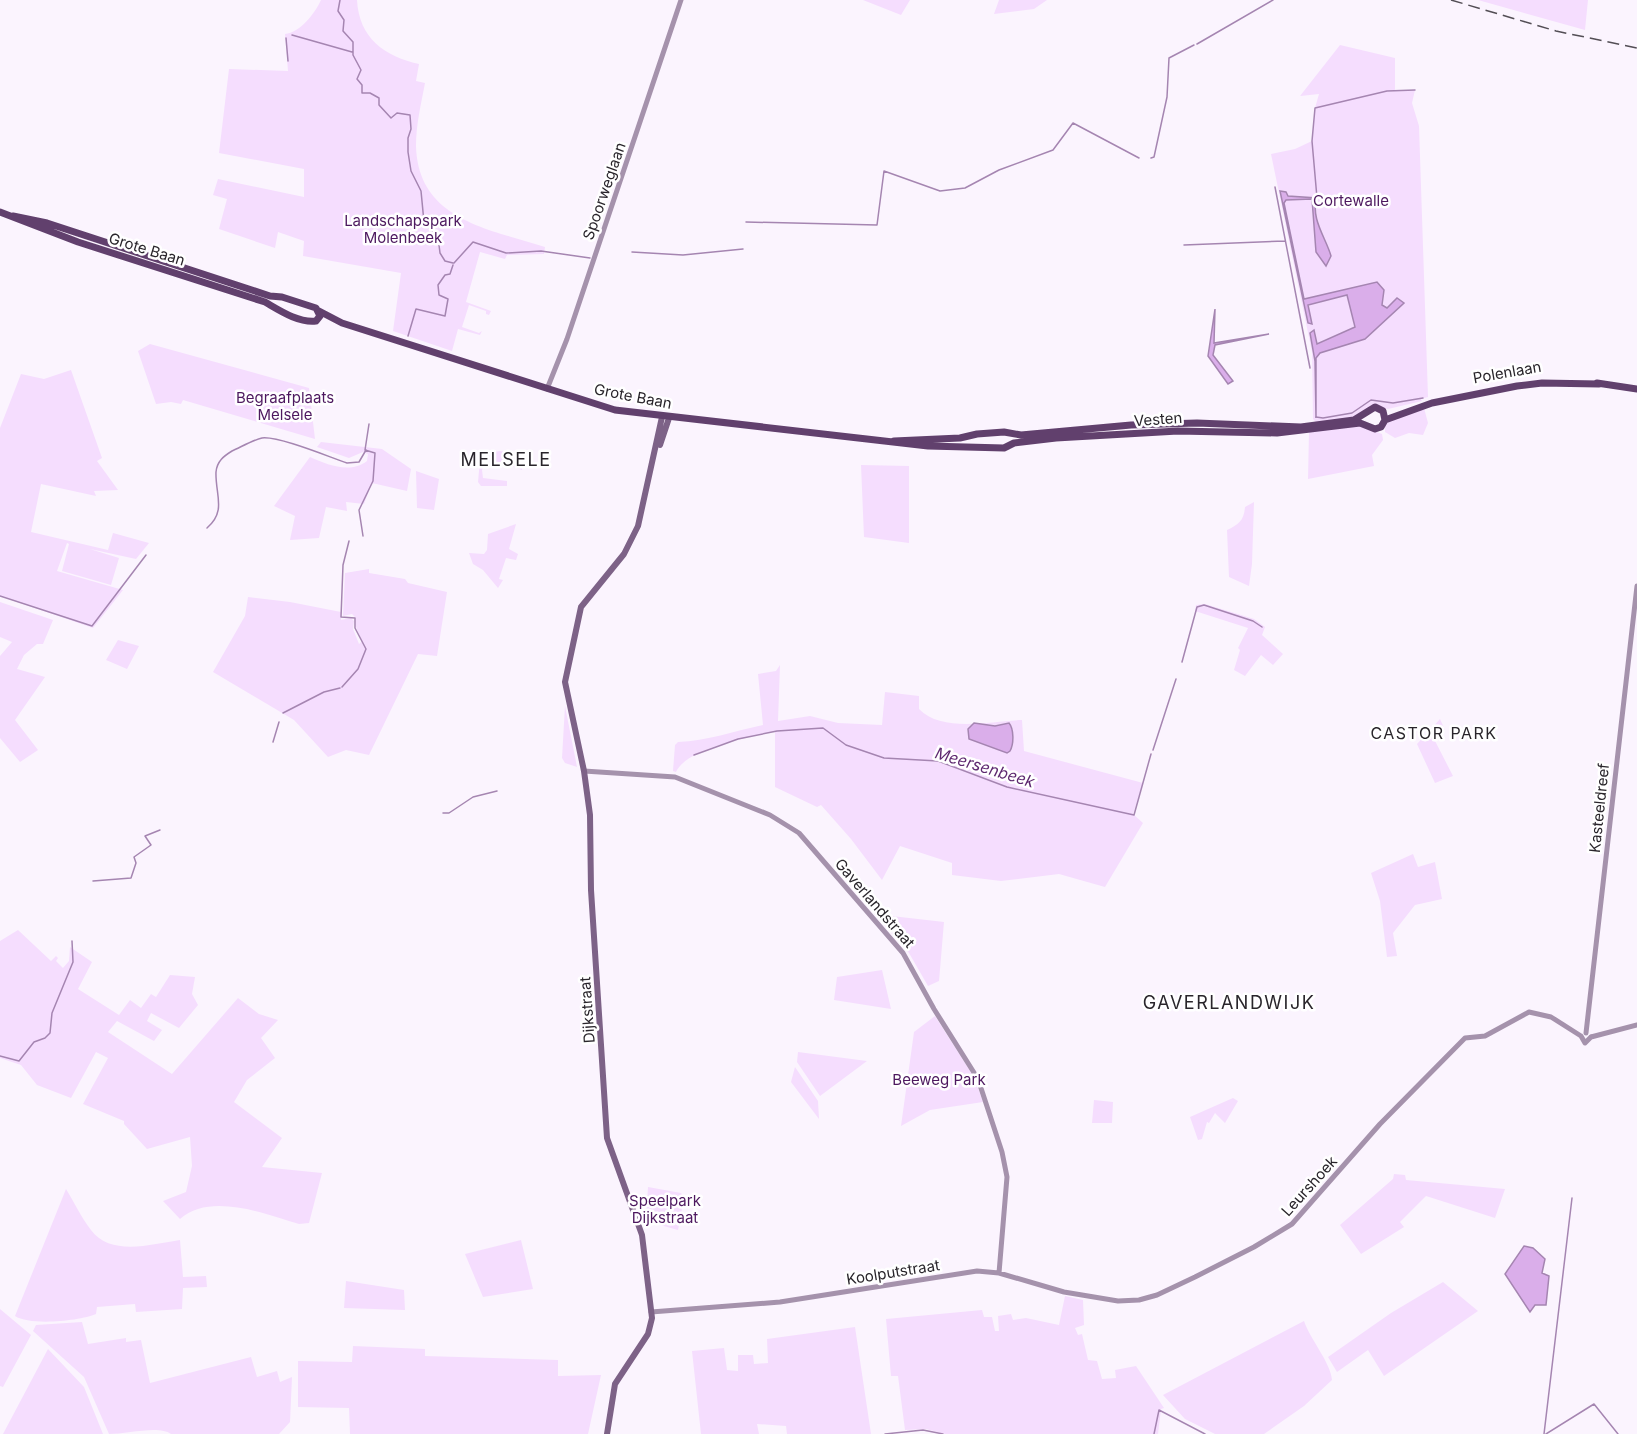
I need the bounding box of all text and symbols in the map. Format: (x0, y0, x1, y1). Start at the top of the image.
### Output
street label: Spoorweglaan (578, 140, 630, 242)
park label: Cortewalle (1313, 191, 1389, 210)
park label: Landschapspark Molenbeek (344, 211, 463, 247)
street label: Grote Baan (107, 228, 187, 270)
street label: Polenlaan (1471, 357, 1543, 387)
street label: Grote Baan (592, 379, 674, 413)
park label: Begraafplaats Melsele (236, 388, 334, 424)
street label: Vesten (1133, 408, 1183, 430)
district label: MELSELE (460, 449, 552, 470)
district label: CASTOR PARK (1370, 723, 1498, 743)
water label: Meersenbeek (933, 742, 1037, 792)
street label: Kasteeldreef (1585, 762, 1613, 854)
street label: Gaverlandstraat (831, 854, 919, 952)
street label: Dijkstraat (575, 976, 599, 1044)
district label: GAVERLANDWIJK (1143, 992, 1315, 1013)
park label: Beeweg Park (892, 1070, 986, 1089)
street label: Leurshoek (1277, 1151, 1341, 1220)
park label: Speelpark Dijkstraat (629, 1191, 702, 1227)
street label: Koolputstraat (845, 1255, 941, 1289)

